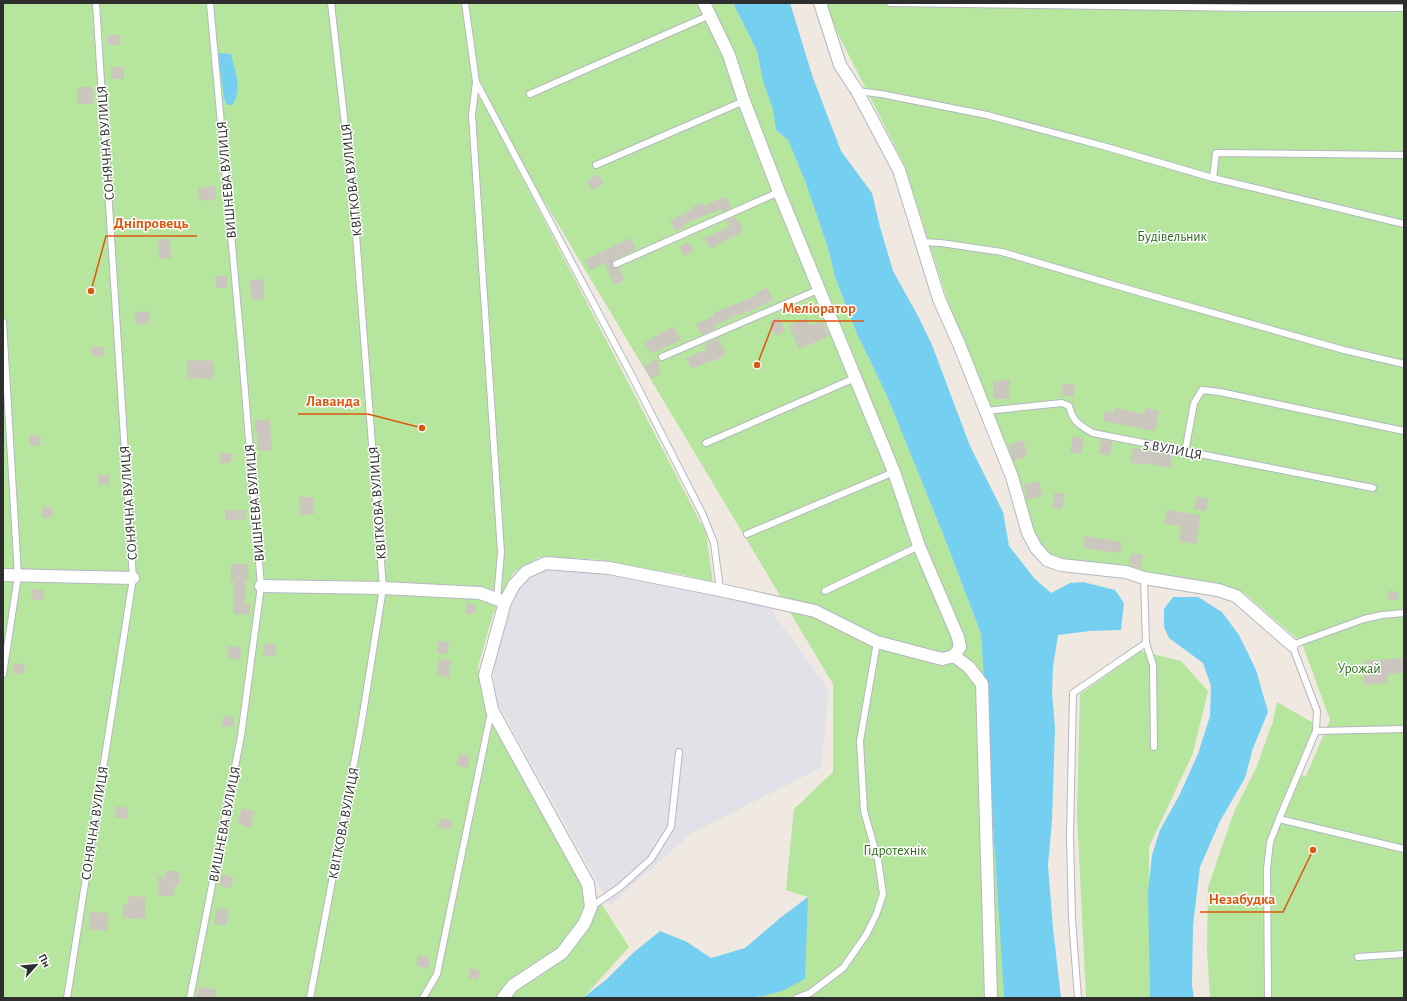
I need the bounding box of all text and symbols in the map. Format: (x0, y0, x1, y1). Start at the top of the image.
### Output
street label: СОНЯЧНА ВУЛИЦЯ (95, 85, 117, 201)
street label: ВИШНЕВА ВУЛИЦЯ (215, 121, 239, 239)
street label: КВІТКОВА ВУЛИЦЯ (339, 123, 365, 237)
callout: Дніпровець (106, 209, 197, 236)
text: Дніпровець (113, 216, 189, 231)
park label: Будівельник (1137, 230, 1208, 244)
callout: Меліоратор (774, 294, 864, 321)
text: Меліоратор (782, 301, 856, 316)
callout: Лаванда (298, 387, 368, 414)
text: Лаванда (306, 394, 360, 409)
street label: 5 ВУЛИЦЯ (1142, 437, 1203, 463)
street label: ВИШНЕВА ВУЛИЦЯ (243, 444, 267, 562)
street label: СОНЯЧНА ВУЛИЦЯ (118, 445, 140, 561)
street label: КВІТКОВА ВУЛИЦЯ (367, 446, 389, 560)
park label: Урожай (1337, 662, 1381, 676)
street label: СОНЯЧНА ВУЛИЦЯ (79, 765, 111, 881)
street label: ВИШНЕВА ВУЛИЦЯ (207, 765, 243, 883)
street label: КВІТКОВА ВУЛИЦЯ (326, 766, 362, 880)
park label: Гідротехнік (863, 844, 927, 858)
callout: Незабудка (1200, 885, 1283, 912)
text: Незабудка (1209, 892, 1275, 907)
north arrow (16, 945, 56, 985)
text: Пн (37, 952, 52, 969)

